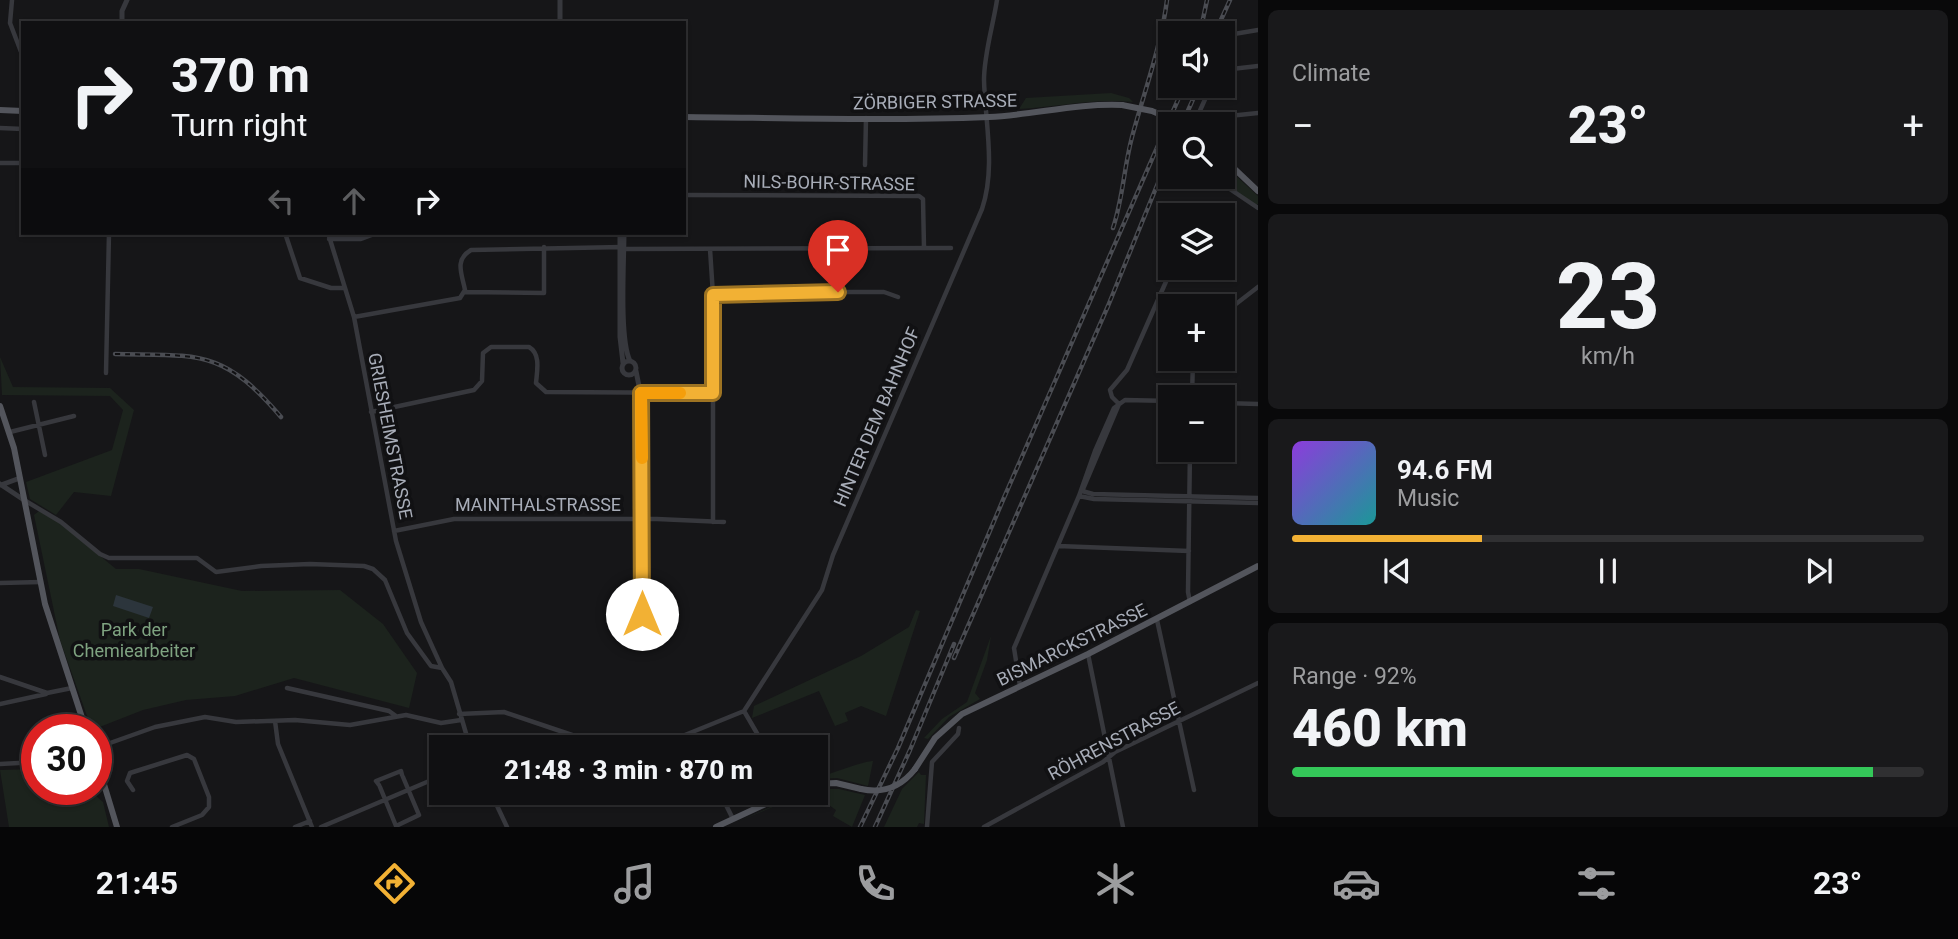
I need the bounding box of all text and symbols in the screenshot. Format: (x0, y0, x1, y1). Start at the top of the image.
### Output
map controls (1158, 21, 1235, 462)
button: sound (1158, 21, 1235, 98)
text: 370 m (171, 47, 310, 104)
icon: right (56, 49, 147, 140)
text: Climate (1292, 60, 1371, 87)
street label: ZÖRBIGER STRASSE (853, 90, 1017, 113)
text: 23° (1568, 95, 1648, 156)
text: − (1292, 104, 1314, 148)
text: + (1902, 104, 1924, 148)
text: Turn right (171, 106, 307, 144)
button: search (1158, 112, 1235, 189)
street label: NILS-BOHR-STRASSE (743, 171, 915, 194)
icon: left (262, 182, 300, 220)
icon: ahead (335, 182, 373, 220)
icon: right (408, 182, 446, 220)
button: layers (1158, 203, 1235, 280)
pin (808, 220, 868, 292)
icon: arrive (819, 231, 857, 269)
text: 23 (1556, 244, 1660, 350)
button: + (1158, 294, 1235, 371)
street label: HINTER DEM BAHNHOF (829, 324, 924, 510)
text: km/h (1581, 343, 1635, 370)
street label: GRIESHEIMSTRASSE (364, 351, 417, 521)
button: − (1158, 385, 1235, 462)
text: 94.6 FM (1397, 455, 1493, 485)
text: Music (1397, 485, 1459, 512)
street label: MAINTHALSTRASSE (455, 494, 621, 515)
icon: previous (1378, 552, 1416, 590)
icon: pause (1589, 552, 1627, 590)
icon: next (1800, 552, 1838, 590)
position arrow (605, 577, 679, 651)
street label: BISMARCKSTRASSE (993, 599, 1150, 690)
park label: Park der Chemiearbeiter (73, 619, 195, 661)
text: Range · 92% (1292, 663, 1417, 690)
street label: RÖHRENSTRASSE (1044, 697, 1183, 784)
text: 460 km (1292, 698, 1468, 759)
speed limit sign: 30 (21, 714, 112, 805)
text: 21:48 · 3 min · 870 m (504, 755, 753, 785)
icon: directions (370, 859, 419, 908)
icon: music (610, 859, 659, 908)
icon: phone (851, 859, 900, 908)
icon: climate (1091, 859, 1140, 908)
icon: car (1332, 859, 1381, 908)
icon: filters (1572, 859, 1621, 908)
text: 21:45 (96, 864, 178, 902)
text: 23° (1813, 864, 1862, 902)

